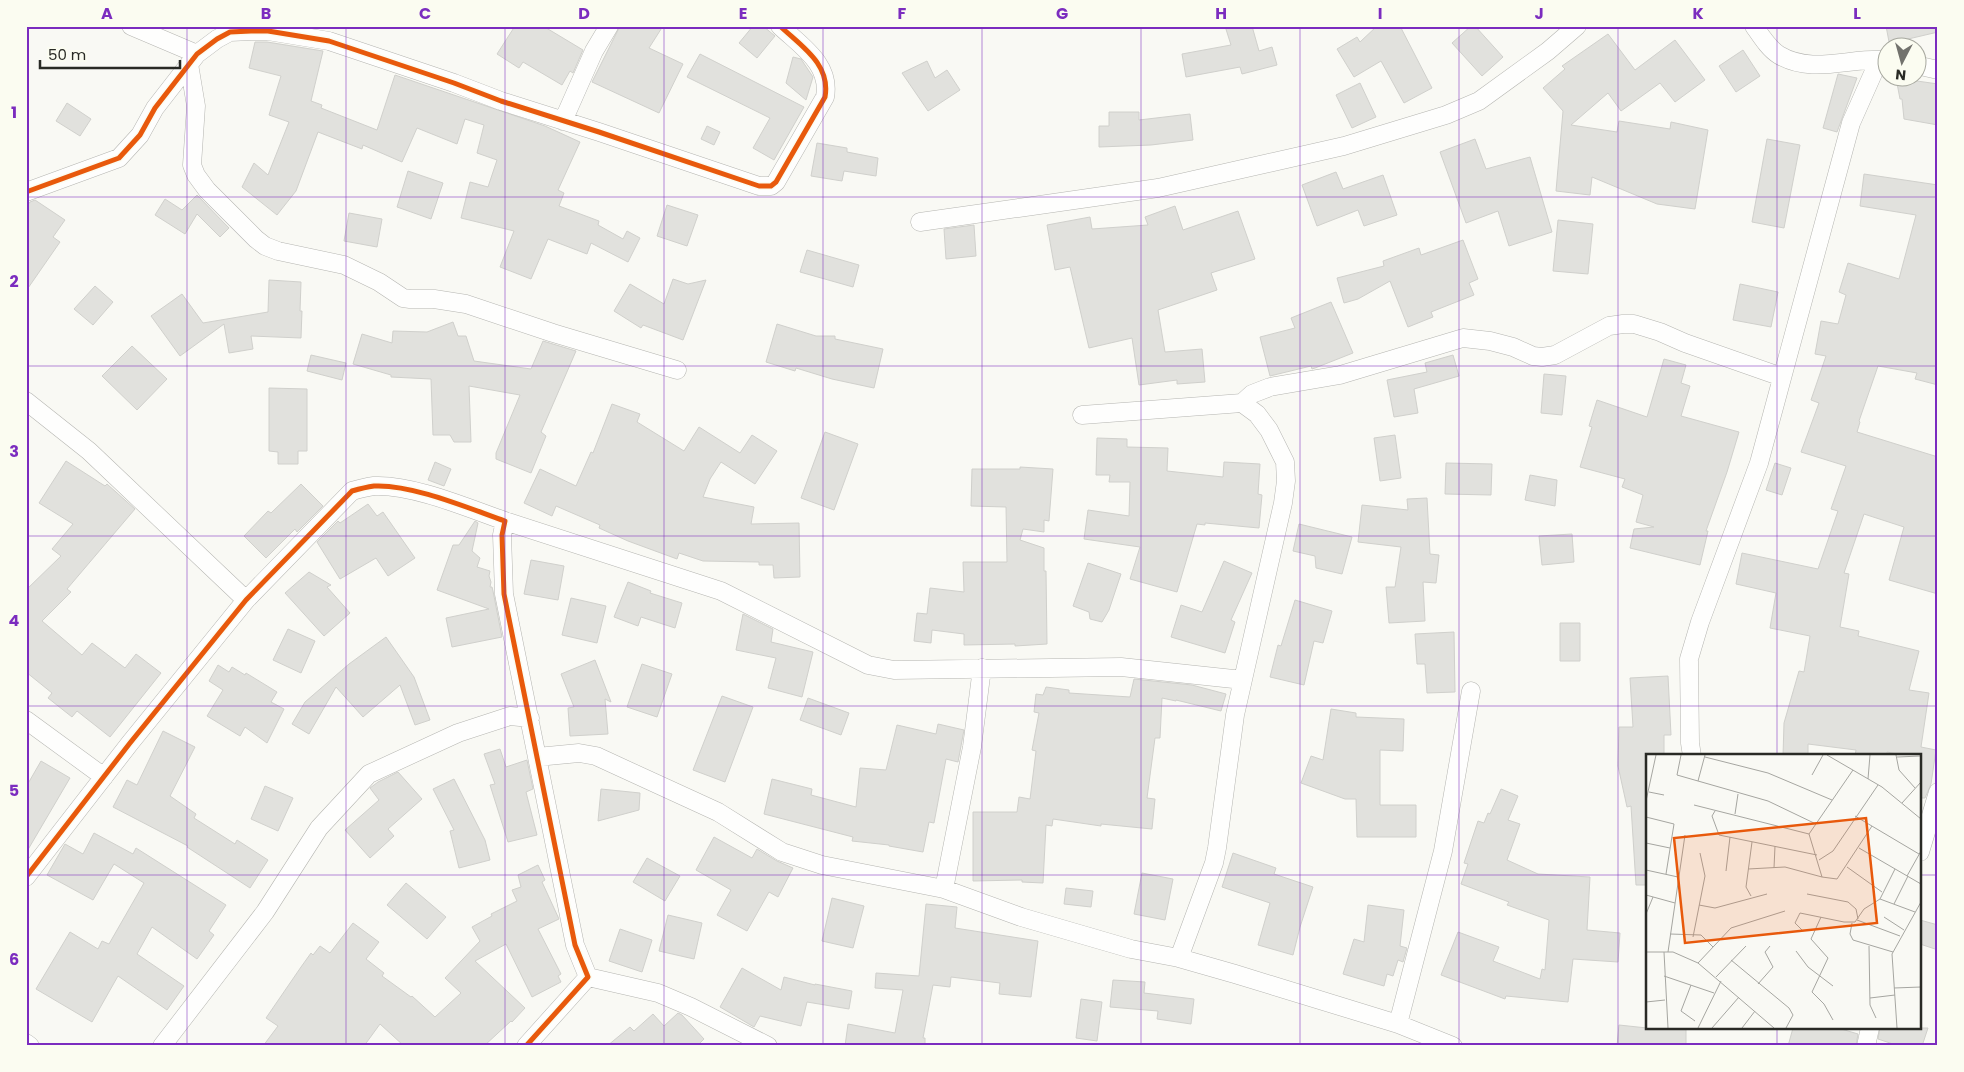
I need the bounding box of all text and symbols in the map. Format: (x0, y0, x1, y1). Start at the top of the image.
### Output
text: A (101, 2, 113, 25)
text: B (261, 2, 271, 25)
text: C (419, 2, 431, 25)
text: D (578, 2, 590, 25)
text: E (739, 2, 747, 25)
text: F (898, 2, 907, 25)
text: G (1056, 2, 1068, 25)
text: H (1215, 2, 1227, 25)
text: I (1378, 2, 1382, 25)
text: J (1534, 2, 1544, 25)
text: K (1692, 2, 1704, 25)
text: L (1853, 2, 1861, 25)
scale bar (40, 38, 180, 70)
north arrow (1876, 38, 1926, 88)
text: 50 m (48, 44, 86, 65)
text: N (1894, 64, 1907, 85)
text: 1 (11, 101, 17, 124)
text: 2 (9, 270, 19, 293)
text: 3 (9, 440, 19, 463)
text: 4 (9, 609, 20, 632)
inset map (1646, 754, 1922, 1030)
text: 5 (9, 779, 19, 802)
text: 6 (9, 948, 19, 971)

